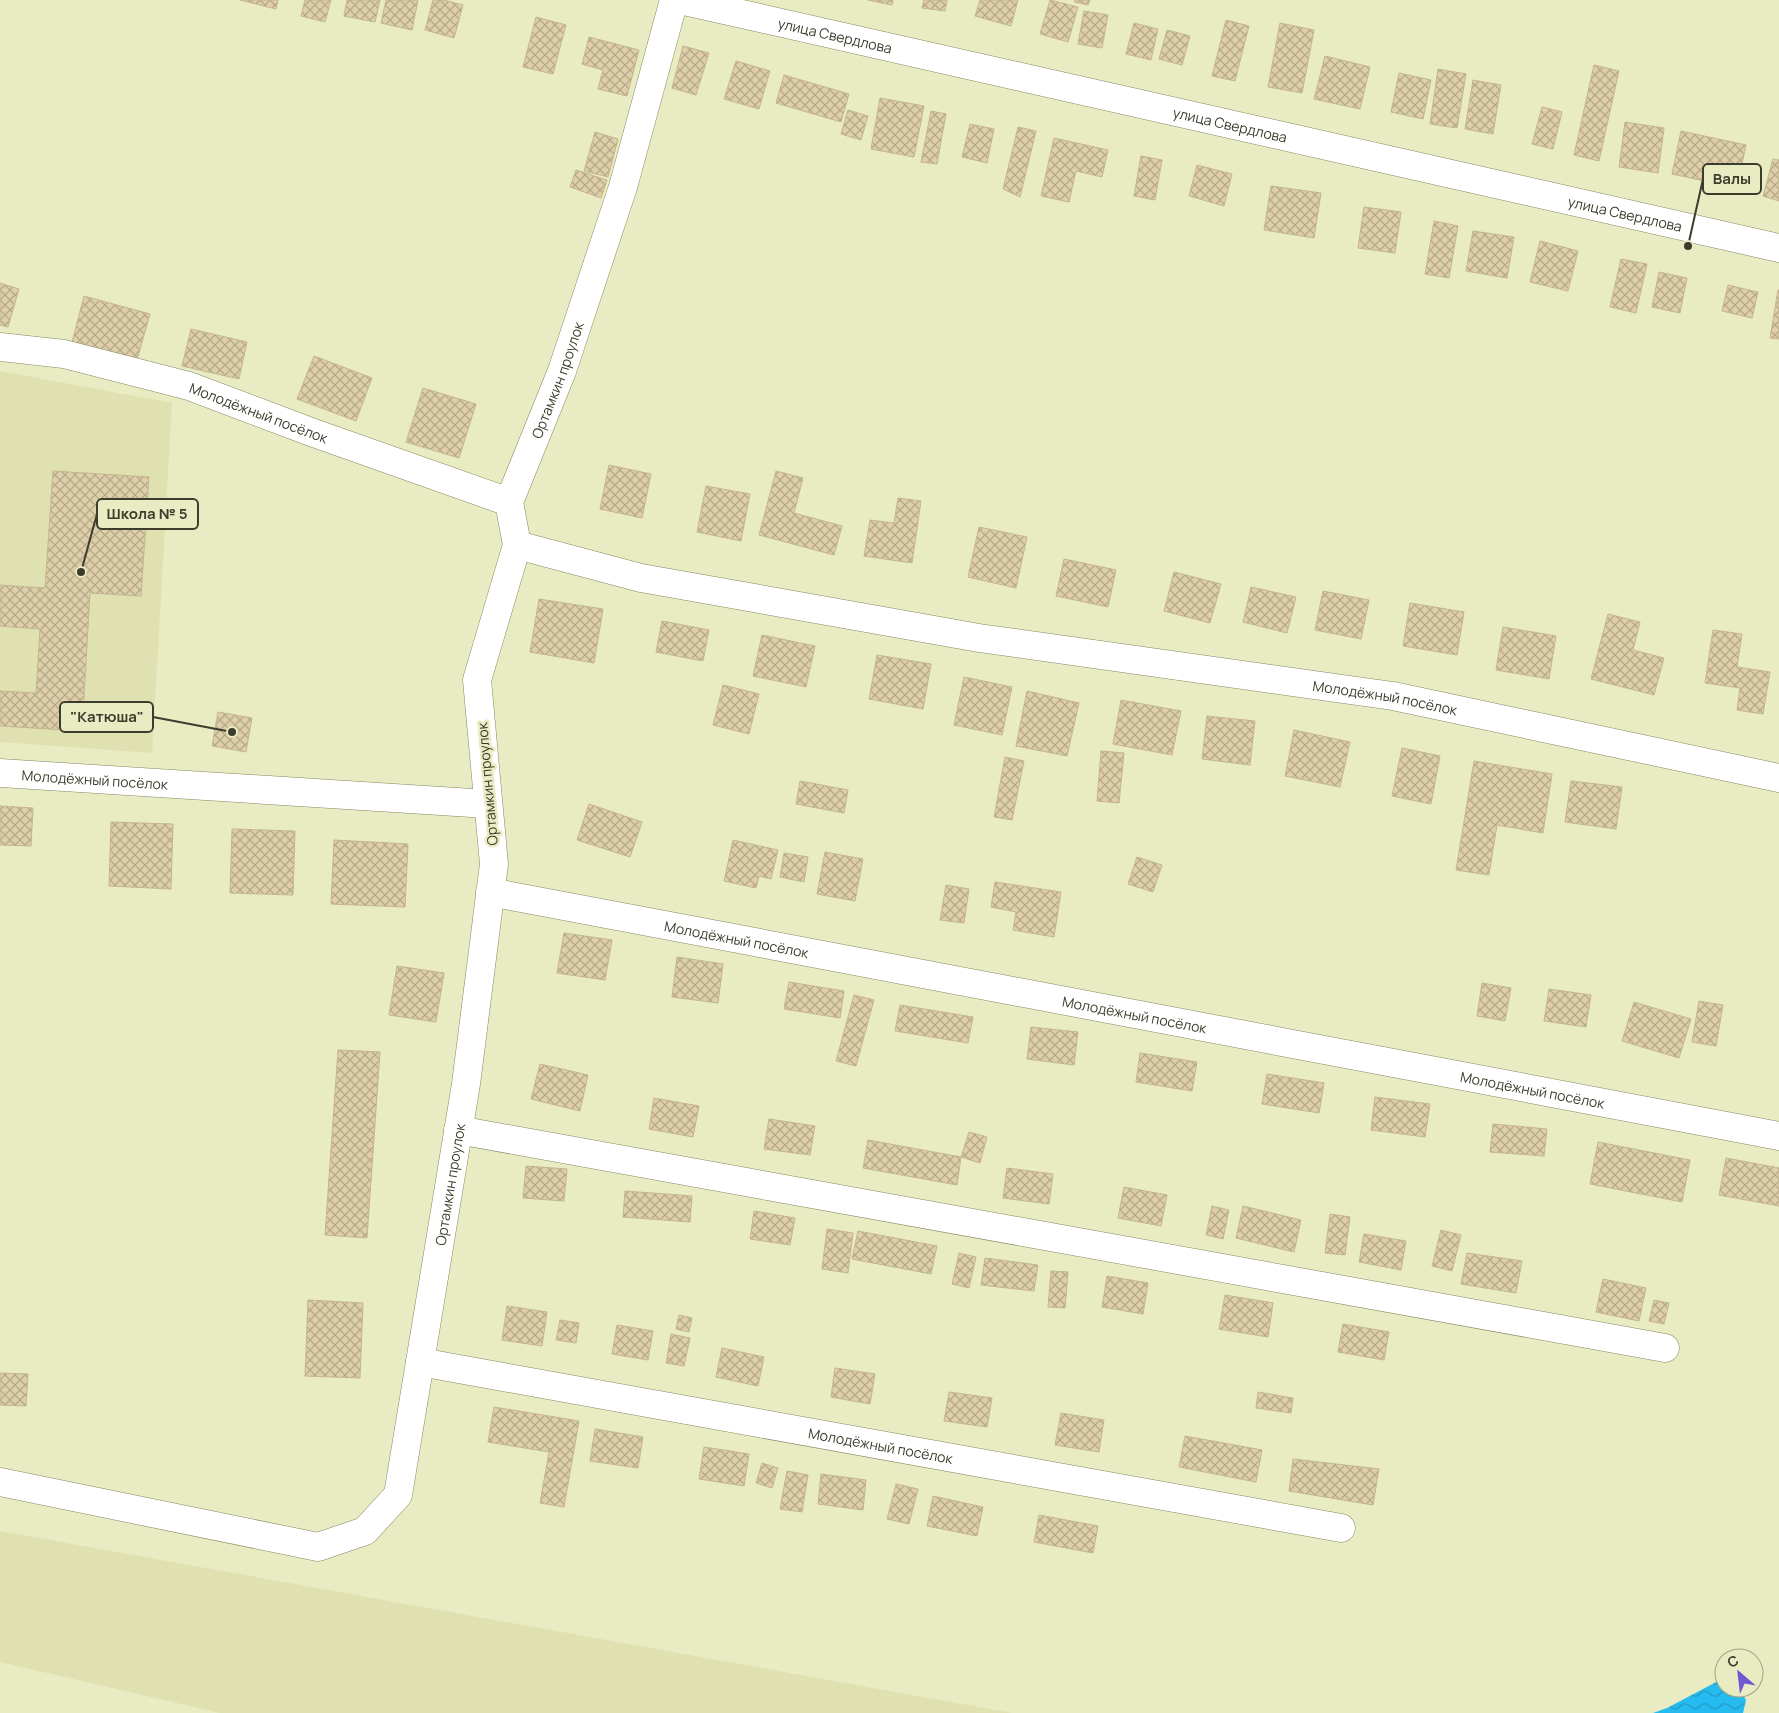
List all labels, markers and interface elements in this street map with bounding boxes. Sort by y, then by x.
street label: улица Свердлова [776,13,894,57]
street label: улица Свердлова [1171,102,1289,146]
callout: Валы [1703,164,1761,194]
text: Валы [1713,168,1751,189]
street label: улица Свердлова [1566,191,1684,235]
street label: Ортамкин проулок [526,318,588,441]
street label: Молодёжный посёлок [187,378,332,447]
callout: Школа № 5 [97,499,198,529]
text: Школа № 5 [107,503,188,524]
street label: Молодёжный посёлок [1312,675,1460,719]
callout: "Катюша" [60,702,153,732]
text: "Катюша" [70,706,144,727]
street label: Ортамкин проулок [472,721,502,846]
street label: Молодёжный посёлок [21,765,170,793]
street label: Молодёжный посёлок [663,916,811,962]
street label: Молодёжный посёлок [1061,991,1209,1037]
street label: Молодёжный посёлок [1459,1066,1607,1112]
street label: Ортамкин проулок [430,1121,469,1247]
street label: Молодёжный посёлок [807,1423,955,1468]
north arrow [1714,1648,1764,1698]
text: С [1724,1650,1742,1672]

